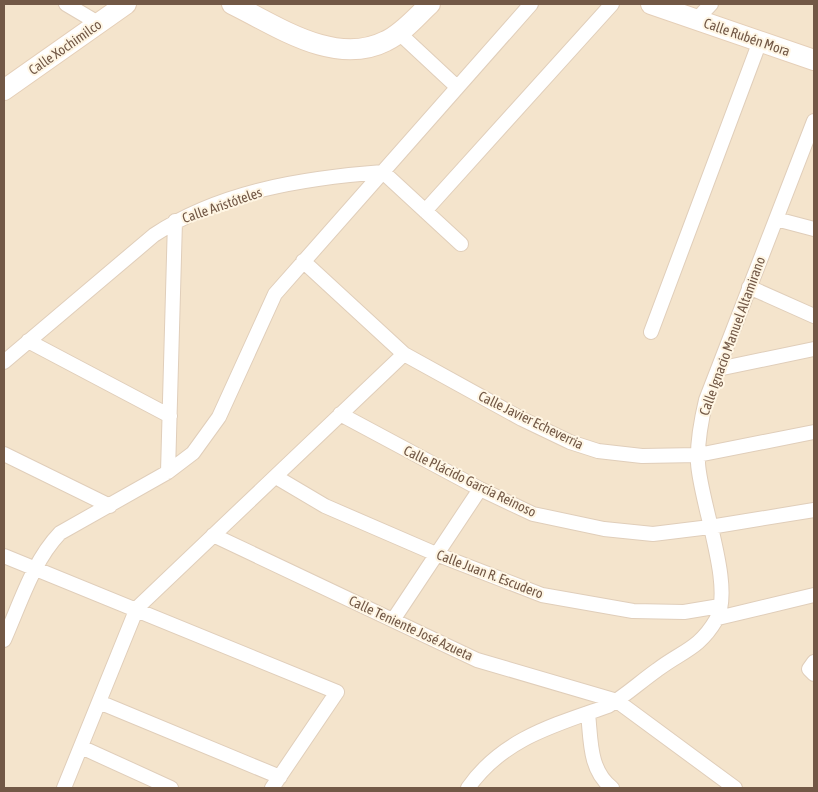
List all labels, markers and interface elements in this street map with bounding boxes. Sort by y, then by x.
street label: Calle Rubén Mora [702,15,792,59]
street label: Calle Xochimilco [26,16,104,78]
street label: Calle Aristóteles [180,184,264,226]
street label: Calle Ignacio Manuel Altamirano [696,254,768,418]
street label: Calle Javier Echeverria [476,388,586,452]
street label: Calle Plácido García Reinoso [401,442,539,520]
street label: Calle Juan R. Escudero [434,546,546,602]
street label: Calle Teniente José Azueta [346,592,476,664]

